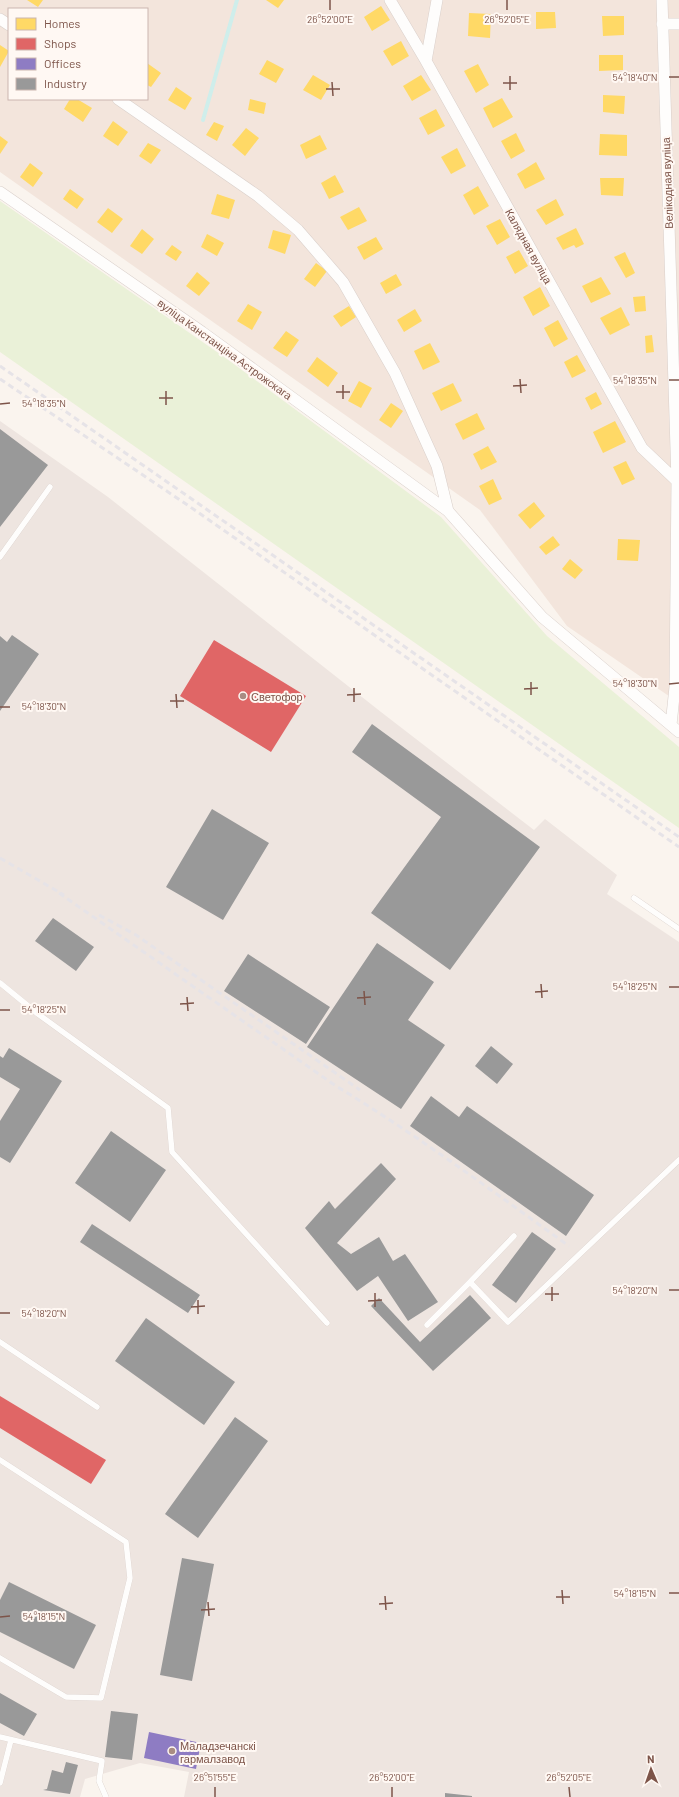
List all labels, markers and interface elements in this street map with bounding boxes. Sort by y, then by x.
legend [8,8,148,100]
text: 26°52'00"E [307,13,353,25]
text: 26°52'05"E [484,13,530,25]
text: Homes [44,16,81,30]
text: Shops [44,36,77,50]
text: Offices [44,56,81,70]
text: 54°18'40"N [613,71,657,83]
text: Industry [44,76,87,90]
street label: Велікодная вуліца [659,136,675,229]
street label: Калядная вуліца [503,206,555,287]
street label: вуліца Канстанціна Астрожскага [155,296,295,403]
text: 54°18'35"N [613,374,657,386]
text: 54°18'35"N [22,397,66,409]
text: 54°18'30"N [613,677,657,689]
place label: Светофор [251,690,303,703]
marker: Светофор [238,691,248,701]
text: 54°18'30"N [22,700,66,712]
text: 54°18'25"N [613,980,657,992]
text: 54°18'25"N [22,1003,66,1015]
text: 54°18'20"N [613,1284,657,1296]
text: 54°18'20"N [22,1307,66,1319]
text: 54°18'15"N [614,1587,656,1599]
text: 54°18'15"N [23,1610,65,1622]
place label: Маладзечанскі гармалзавод [180,1739,256,1765]
marker: Маладзечанскі гармалзавод [167,1746,177,1756]
north arrow [631,1749,671,1789]
text: N [647,1752,655,1765]
text: 26°51'55"E [194,1771,236,1783]
text: 26°52'00"E [369,1771,415,1783]
text: 26°52'05"E [546,1771,592,1783]

